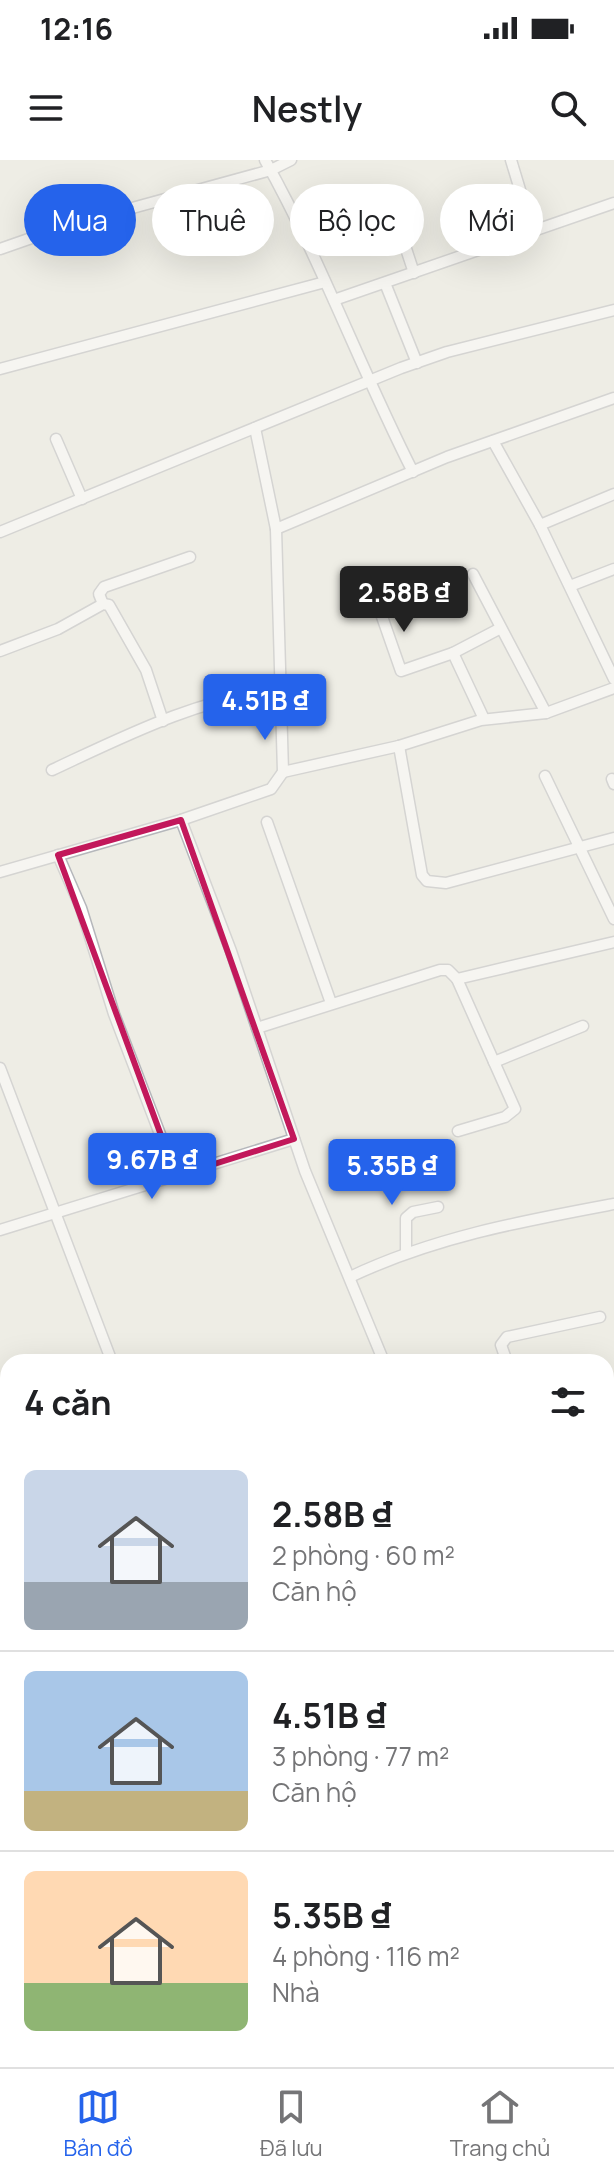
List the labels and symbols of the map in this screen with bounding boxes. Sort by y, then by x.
pin: 2.58B ₫ [330,566,478,634]
pin: 4.51B ₫ [191,674,339,742]
pin: 9.67B ₫ [78,1133,226,1201]
pin: 5.35B ₫ [318,1139,466,1207]

